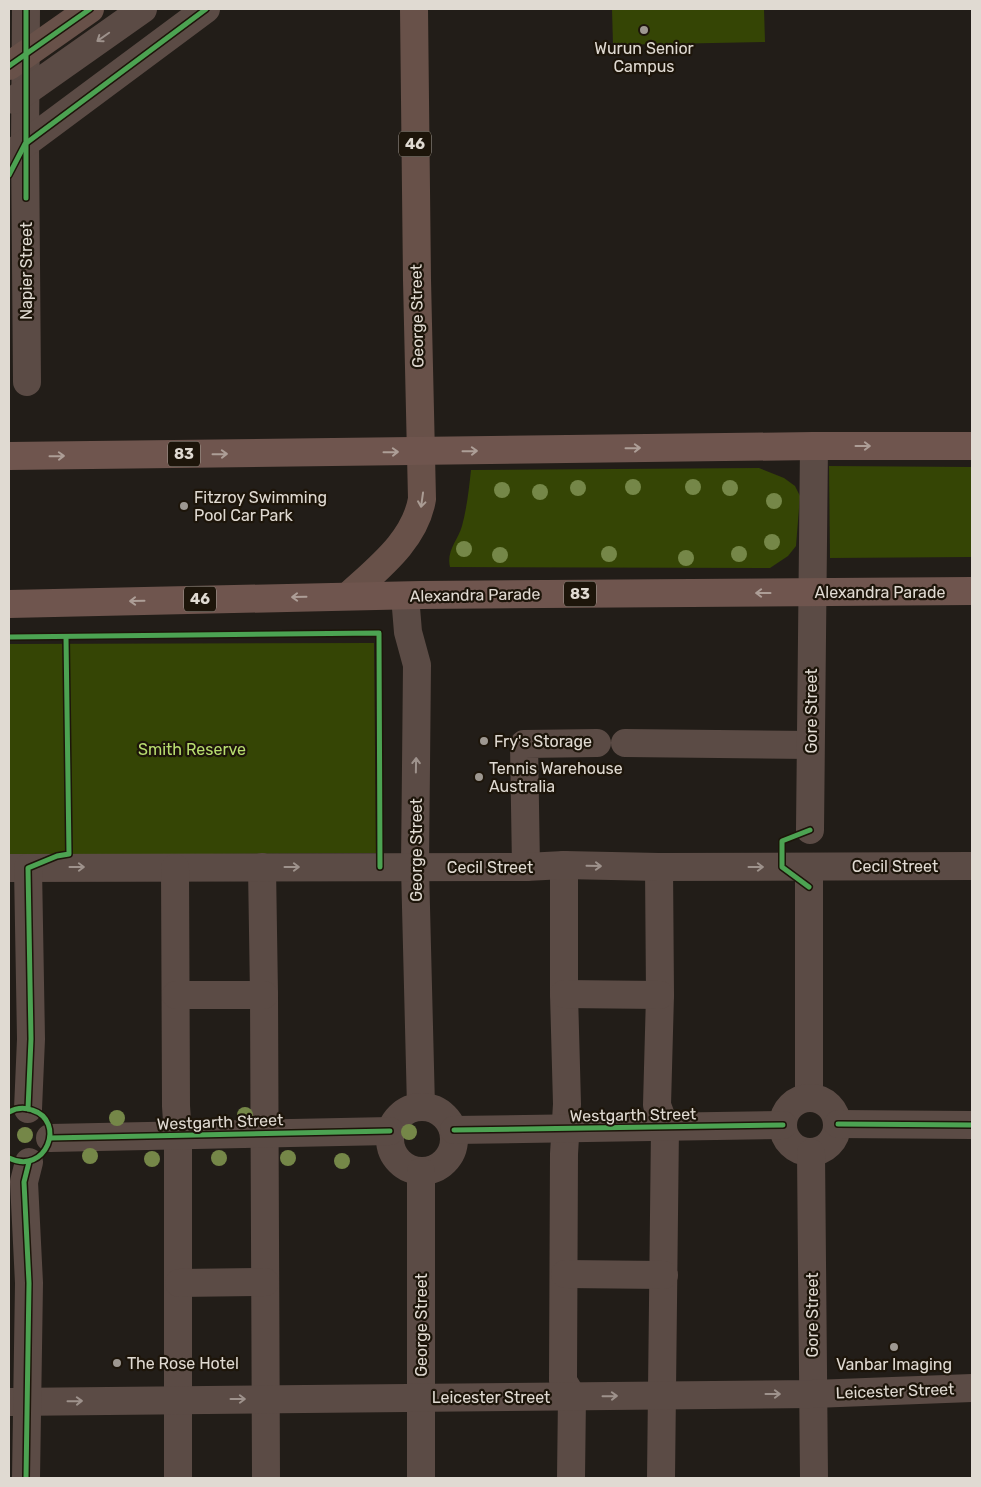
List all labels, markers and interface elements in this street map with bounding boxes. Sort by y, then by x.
marker: Wurun Senior Campus [638,24,650,36]
one-way arrow [96,32,110,42]
place label: Wurun Senior Campus [594,39,694,76]
road number: 46 [399,132,431,156]
street label: Napier Street [17,222,36,320]
street label: George Street [407,264,427,368]
one-way arrow [854,441,871,451]
road number: 83 [168,442,200,466]
one-way arrow [624,443,640,453]
one-way arrow [462,446,478,455]
one-way arrow [382,447,399,457]
one-way arrow [212,449,228,459]
one-way arrow [49,451,65,461]
place label: Fitzroy Swimming Pool Car Park [194,488,327,525]
one-way arrow [416,491,426,507]
marker: Fitzroy Swimming Pool Car Park [178,500,190,512]
road number: 83 [564,582,596,606]
street label: Alexandra Parade [815,583,945,602]
street label: Alexandra Parade [409,584,541,606]
road number: 46 [184,586,216,612]
one-way arrow [755,588,772,598]
one-way arrow [291,592,308,602]
one-way arrow [129,596,145,606]
street label: Gore Street [802,668,821,754]
place label: Fry's Storage [494,732,592,751]
marker: Fry's Storage [478,735,490,747]
park label: Smith Reserve [138,740,246,759]
one-way arrow [411,758,421,774]
place label: Tennis Warehouse Australia [489,759,623,796]
marker: Tennis Warehouse Australia [473,771,485,783]
street label: George Street [407,798,426,902]
street label: Cecil Street [852,857,938,876]
street label: Cecil Street [447,858,533,877]
one-way arrow [586,861,602,871]
one-way arrow [68,862,84,872]
one-way arrow [283,862,299,872]
one-way arrow [748,862,764,872]
street label: Westgarth Street [570,1104,696,1126]
street label: Westgarth Street [156,1110,284,1134]
street label: Gore Street [803,1272,822,1358]
street label: George Street [412,1273,431,1377]
marker: Vanbar Imaging [888,1341,900,1353]
place label: The Rose Hotel [127,1354,239,1373]
place label: Vanbar Imaging [836,1355,952,1374]
marker: The Rose Hotel [111,1357,123,1369]
street label: Leicester Street [835,1379,955,1403]
street label: Leicester Street [432,1388,550,1407]
one-way arrow [764,1389,780,1399]
one-way arrow [602,1391,618,1400]
one-way arrow [230,1394,246,1404]
one-way arrow [67,1396,83,1406]

